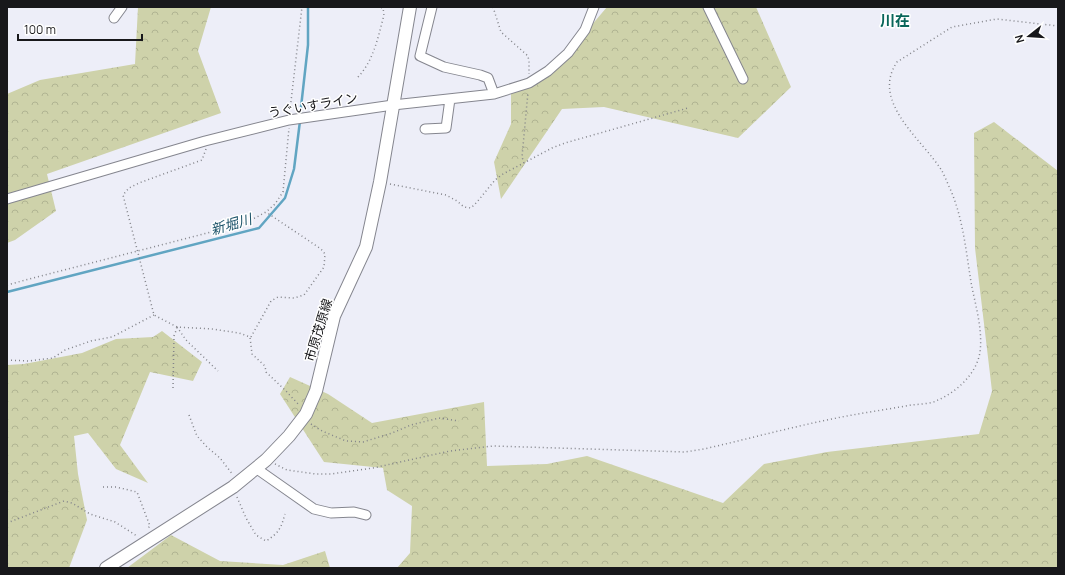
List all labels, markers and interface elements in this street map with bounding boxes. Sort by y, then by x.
district label: 川在 [880,10,910,31]
scale bar [18,16,142,42]
north arrow [1009,16,1049,56]
text: 100 m [24,21,56,38]
text: N [1011,33,1027,45]
street label: うぐいすライン [267,88,359,122]
water label: 新堀川 [208,209,256,239]
street label: 市原茂原線 [300,296,336,364]

